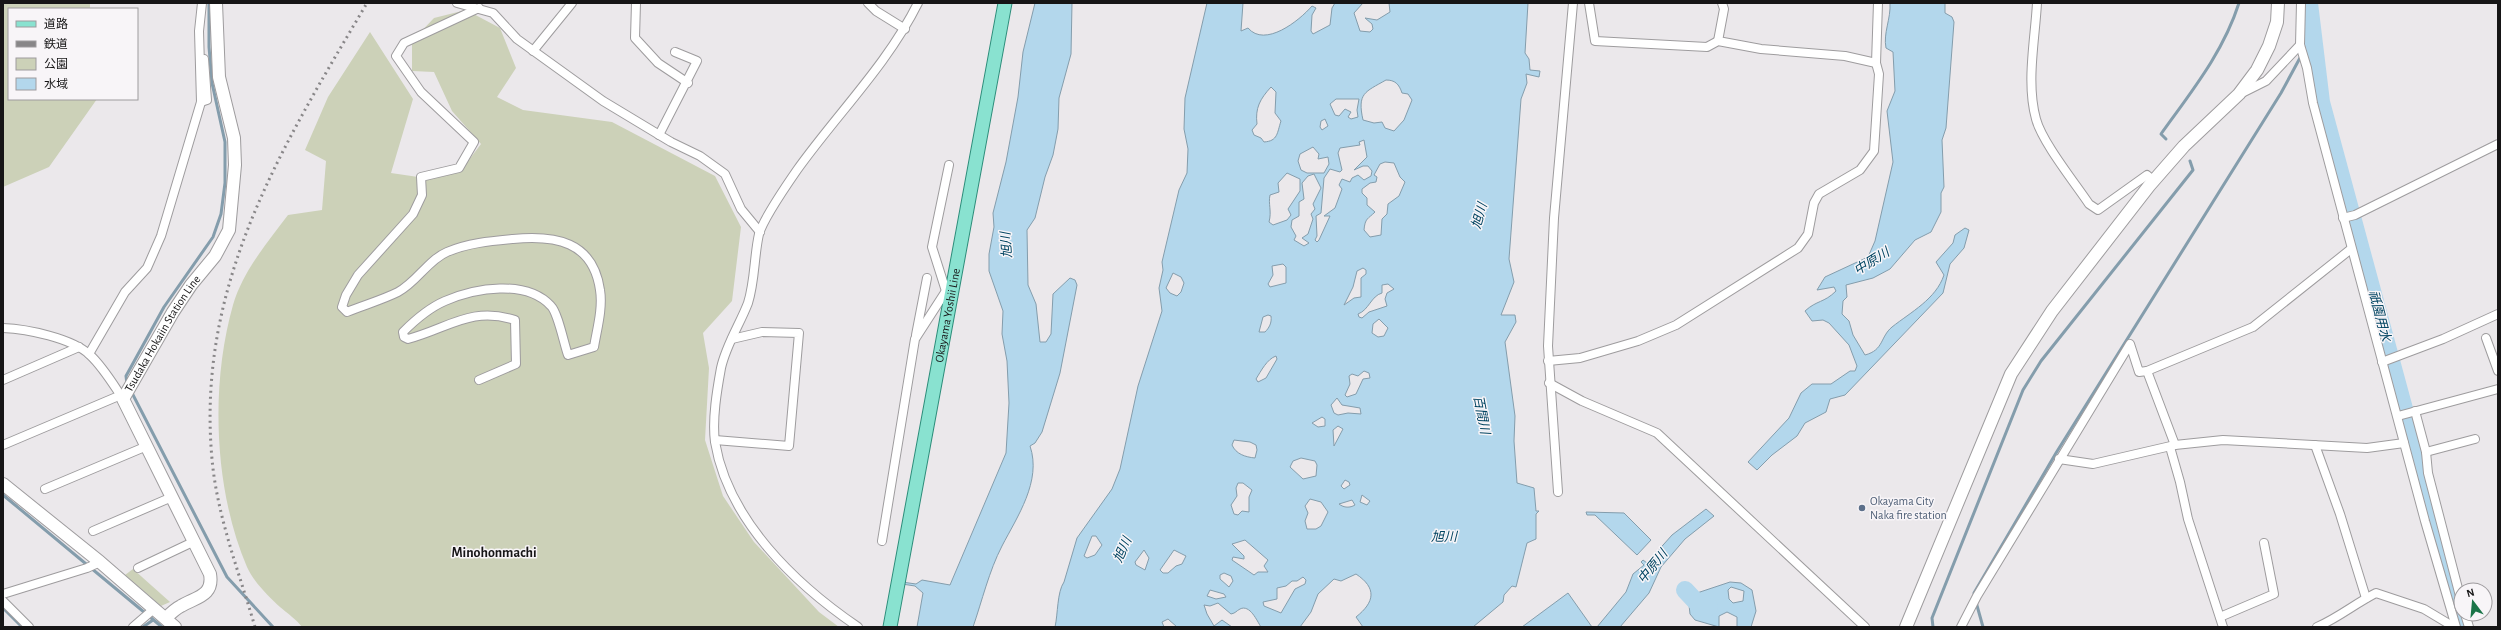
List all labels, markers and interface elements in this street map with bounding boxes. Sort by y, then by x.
legend [8,8,138,100]
text: 道路 [44,17,68,30]
text: 鉄道 [44,37,68,50]
text: 公園 [44,58,68,70]
text: 水域 [44,78,68,90]
water label: 旭川 [1469,200,1490,230]
water label: 旭川 [998,230,1014,258]
water label: 中原川 [1851,244,1894,278]
street label: Okayama Yoshii Line [933,267,962,363]
street label: Tsudaka Hokaiin Station Line [122,273,202,394]
water label: 祇園用水 [2366,289,2393,345]
water label: 百間川 [1471,394,1492,437]
place label: Okayama City Naka fire station [1870,495,1947,521]
marker: Okayama City Naka fire station [1857,503,1867,513]
water label: 旭川 [1431,530,1459,544]
water label: 旭川 [1111,533,1135,565]
district label: Minohonmachi [451,546,537,560]
water label: 中原川 [1635,546,1672,586]
north arrow [2453,582,2493,622]
text: N [2465,587,2476,599]

